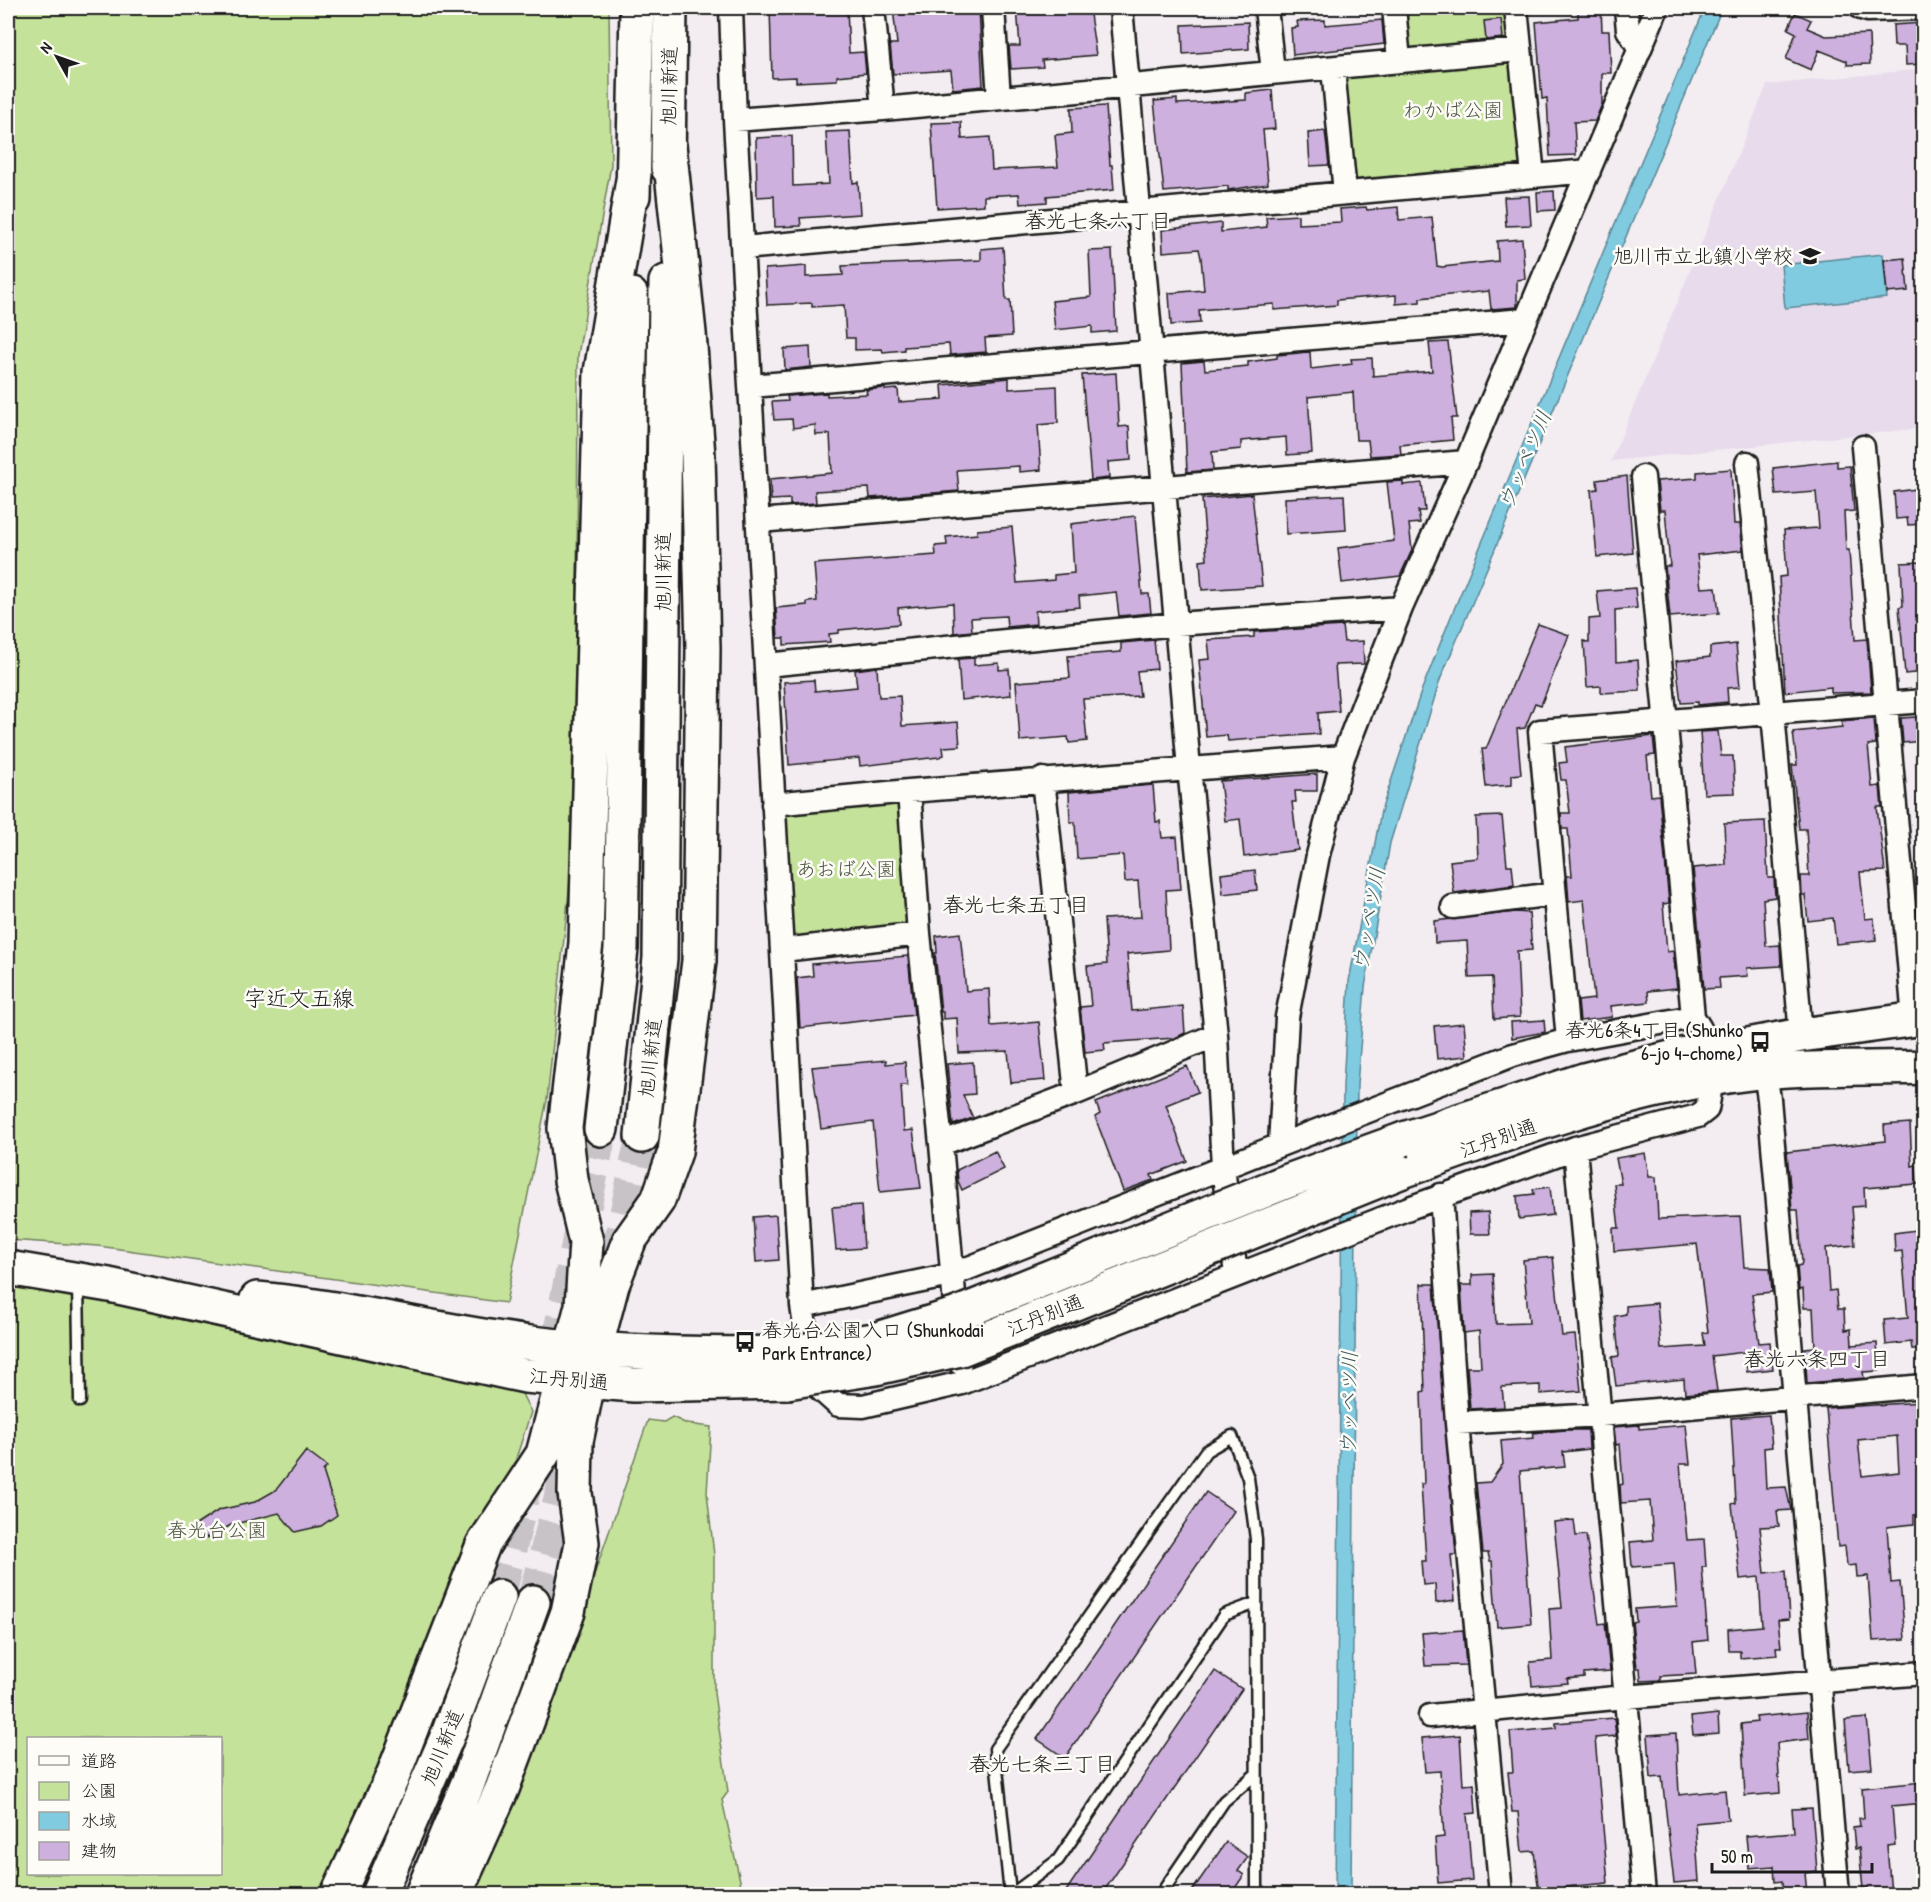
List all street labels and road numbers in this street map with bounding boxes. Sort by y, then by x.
street label: 旭川新道 [654,46,683,126]
street label: 旭川新道 [649,532,676,612]
street label: 旭川新道 [632,1017,667,1099]
street label: 江丹別通 [1456,1112,1540,1163]
street label: 江丹別通 [1003,1287,1087,1342]
street label: 江丹別通 [528,1362,610,1395]
street label: 旭川新道 [414,1705,469,1789]

